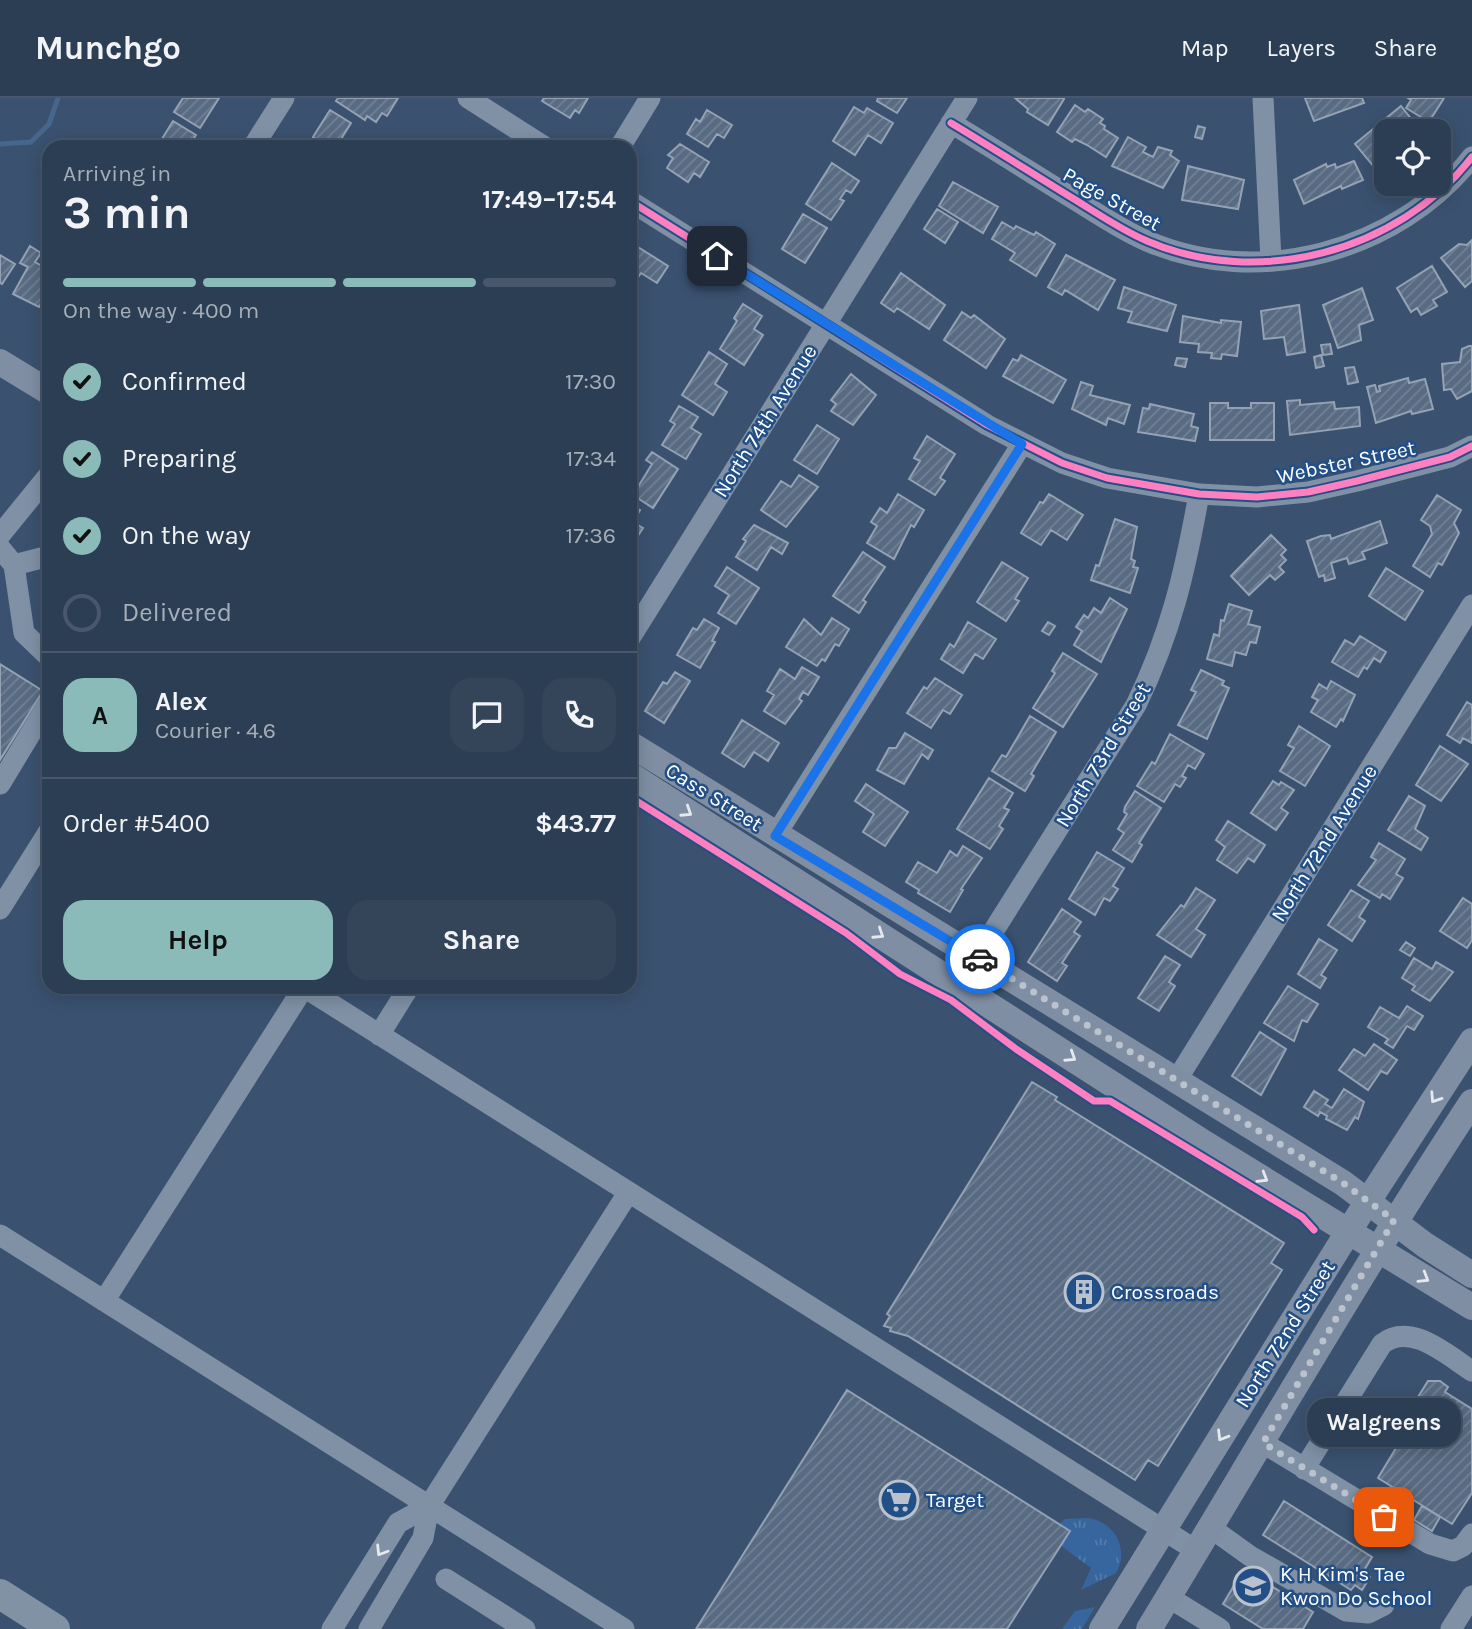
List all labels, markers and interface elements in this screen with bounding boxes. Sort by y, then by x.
text: Munchgo [35,29,181,67]
text: Map [1181,34,1229,62]
text: Layers [1267,34,1336,62]
text: Share [1374,34,1437,62]
map controls [1374,119,1451,196]
button: locate [1374,119,1451,196]
text: Arriving in [63,160,171,187]
street label: Page Street [1059,162,1165,236]
text: 17:49–17:54 [482,184,616,215]
text: 3 min [63,186,191,240]
pin [687,226,747,286]
icon: home [698,237,736,275]
text: On the way · 400 m [63,297,259,324]
street label: North 74th Avenue [708,340,822,502]
icon: check [63,363,101,401]
text: Confirmed [122,366,247,397]
text: 17:30 [565,368,616,395]
street label: Webster Street [1274,436,1418,488]
icon: check [63,440,101,478]
text: Preparing [122,443,236,474]
text: 17:34 [566,445,616,472]
icon: check [63,517,101,555]
text: On the way [122,520,251,551]
text: 17:36 [566,522,616,549]
text: Delivered [122,597,232,628]
button: chat [450,678,524,752]
button: phone [542,678,616,752]
street label: North 73rd Street [1051,678,1156,831]
text: Alex [155,686,207,717]
text: A [92,700,108,731]
text: Courier · 4.6 [155,717,276,744]
street label: Cass Street [661,758,767,836]
street label: North 72nd Avenue [1266,760,1382,926]
one-way arrow [680,803,693,816]
text: Order #5400 [63,808,210,839]
text: $43.77 [535,808,616,839]
button: Help [63,900,333,980]
button: Share [347,900,616,980]
courier [945,924,1015,994]
one-way arrow [871,926,884,939]
icon: car [961,940,999,978]
one-way arrow [1063,1049,1076,1062]
one-way arrow [1430,1091,1443,1104]
one-way arrow [1256,1170,1269,1183]
street label: North 72nd Street [1230,1256,1340,1412]
one-way arrow [1416,1270,1429,1283]
building icon: Crossroads [1063,1271,1105,1313]
place label: Crossroads [1111,1280,1219,1304]
callout: Walgreens [1307,1398,1461,1447]
text: Walgreens [1327,1409,1441,1436]
one-way arrow [1217,1429,1230,1442]
supermarket icon: Target [878,1479,920,1521]
pin [1354,1487,1414,1547]
place label: Target [926,1488,984,1512]
icon: bag [1365,1498,1403,1536]
one-way arrow [376,1543,389,1556]
place label: K H Kim's Tae Kwon Do School [1280,1562,1432,1610]
school or university icon: K H Kim's Tae Kwon Do School [1232,1565,1274,1607]

